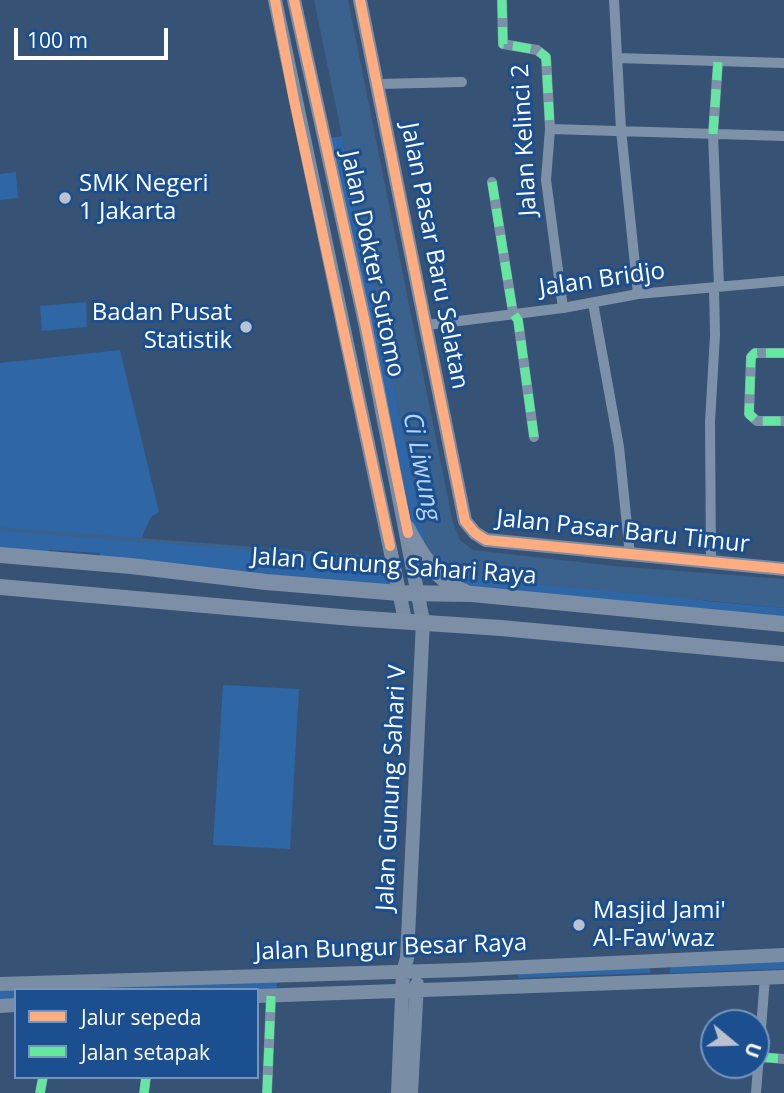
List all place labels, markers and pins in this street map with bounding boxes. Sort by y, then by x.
place label: SMK Negeri 1 Jakarta [79,170,209,226]
marker: SMK Negeri 1 Jakarta [57,190,73,206]
place label: Badan Pusat Statistik [92,299,232,355]
marker: Badan Pusat Statistik [238,319,254,335]
place label: Masjid Jami' Al-Faw'waz [593,897,726,953]
marker: Masjid Jami' Al-Faw'waz [571,917,587,933]

